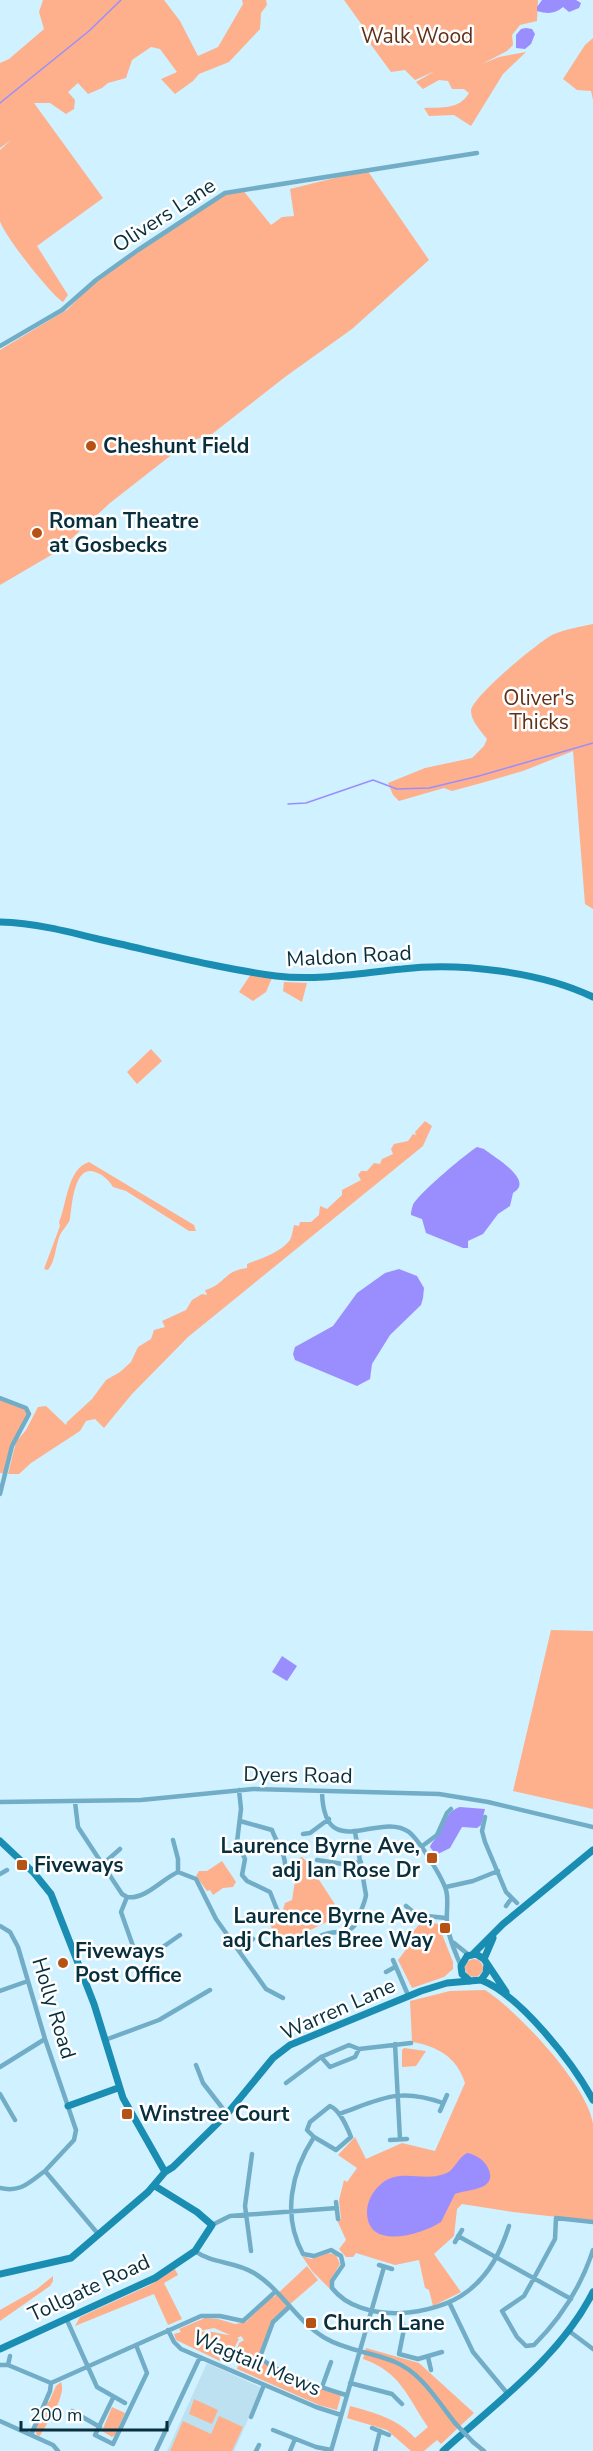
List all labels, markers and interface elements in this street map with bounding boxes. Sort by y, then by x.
park label: Walk Wood [361,22,473,50]
street label: Olivers Lane [107,171,221,259]
place label: Cheshunt Field [103,432,249,460]
marker: Cheshunt Field [84,439,98,453]
place label: Roman Theatre at Gosbecks [49,507,199,559]
marker: Roman Theatre at Gosbecks [30,526,44,540]
park label: Oliver's Thicks [503,684,575,736]
street label: Maldon Road [286,939,412,973]
street label: Dyers Road [243,1760,353,1790]
place label: Laurence Byrne Ave, adj Ian Rose Dr [221,1832,421,1884]
place label: Fiveways [34,1851,123,1879]
marker: Laurence Byrne Ave, adj Ian Rose Dr [425,1851,439,1865]
marker: Fiveways [15,1858,29,1872]
place label: Laurence Byrne Ave, adj Charles Bree Way [222,1902,434,1954]
marker: Laurence Byrne Ave, adj Charles Bree Way [438,1921,452,1935]
place label: Fiveways Post Office [75,1937,182,1989]
street label: Holly Road [25,1954,83,2062]
marker: Fiveways Post Office [56,1956,70,1970]
street label: Warren Lane [277,1971,399,2047]
place label: Winstree Court [139,2100,290,2128]
marker: Winstree Court [120,2107,134,2121]
street label: Tollgate Road [24,2248,154,2328]
place label: Church Lane [323,2309,445,2337]
marker: Church Lane [304,2316,318,2330]
street label: Wagtail Mews [189,2323,325,2403]
scale bar [21,2394,166,2432]
text: 200 m [30,2403,82,2427]

